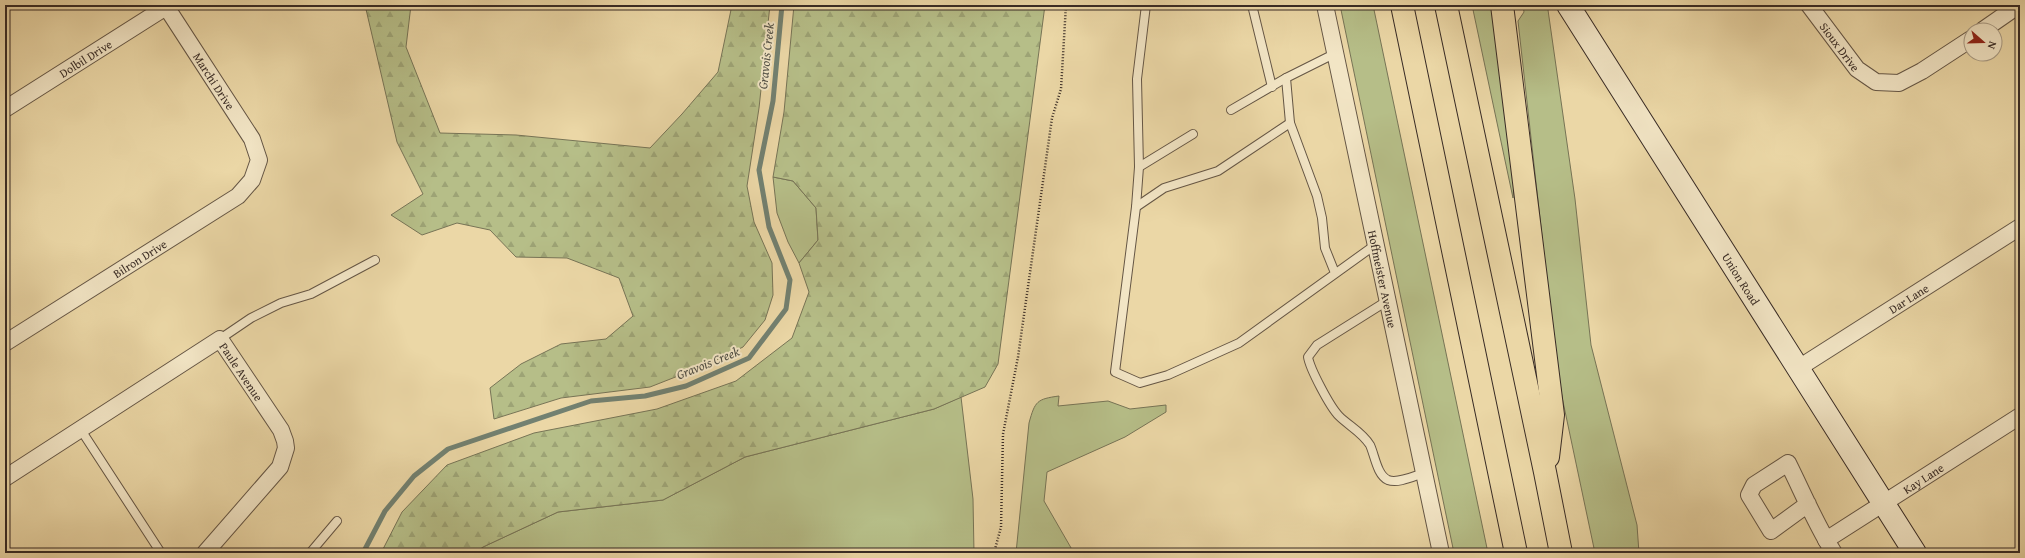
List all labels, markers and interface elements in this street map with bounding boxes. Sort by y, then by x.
street label: Sioux Drive [1816,18,1864,75]
water label: Gravois Creek [753,22,779,90]
north arrow [1963,22,2003,62]
street label: Dolbil Drive [56,35,115,81]
text: N [1983,39,2001,52]
street label: Marchi Drive [189,49,239,113]
street label: Hoffmeister Avenue [1364,228,1402,330]
street label: Bilron Drive [109,235,170,282]
street label: Union Road [1718,249,1765,309]
street label: Dar Lane [1885,279,1932,317]
street label: Paule Avenue [216,339,268,404]
water label: Gravois Creek [674,342,742,384]
street label: Kay Lane [1899,458,1947,497]

